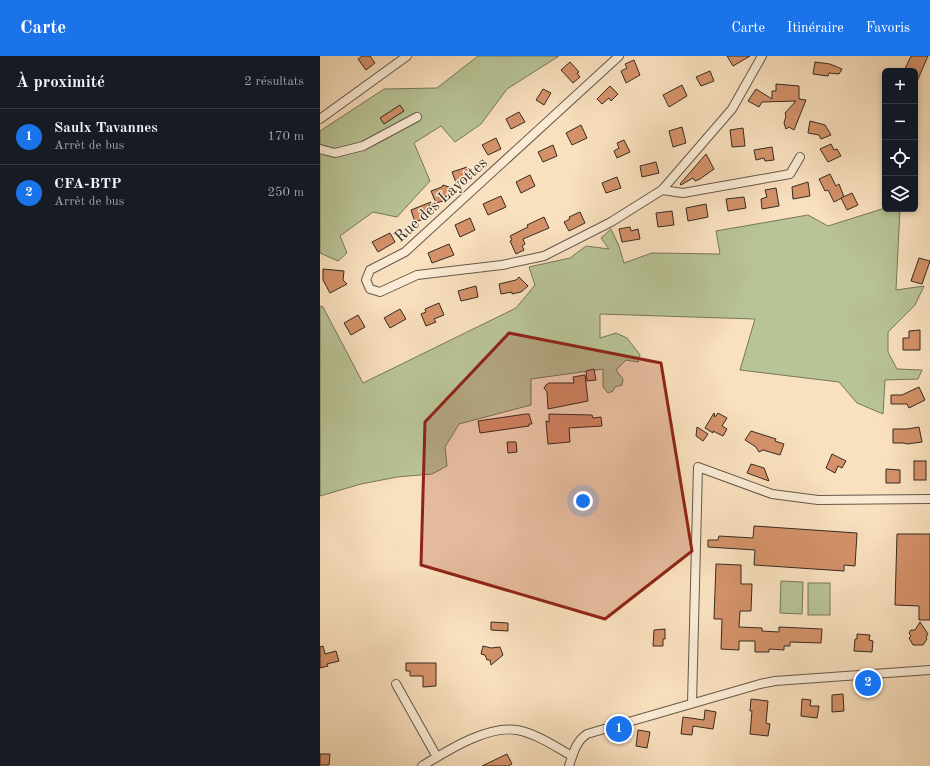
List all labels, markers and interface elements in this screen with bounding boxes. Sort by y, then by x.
text: Carte [20,19,66,38]
text: Carte [731,21,765,35]
text: Itinéraire [787,21,844,35]
text: Favoris [866,21,910,35]
map controls [882,68,918,212]
button: + [882,68,918,104]
text: À proximité [16,74,105,91]
text: 2 résultats [244,75,304,88]
button: − [882,104,918,140]
text: Saulx Tavannes [54,121,158,136]
text: 1 [25,130,33,143]
text: 170 m [267,130,304,143]
text: Arrêt de bus [54,139,124,152]
button: locate [882,140,918,176]
street label: Rue des Layottes [392,155,491,246]
button: layers [882,176,918,212]
text: CFA-BTP [54,177,121,192]
text: 2 [25,186,33,199]
text: 250 m [267,186,304,199]
text: Arrêt de bus [54,195,124,208]
your location [573,491,593,511]
pin: 2 [855,668,881,698]
pin: 1 [606,714,632,744]

